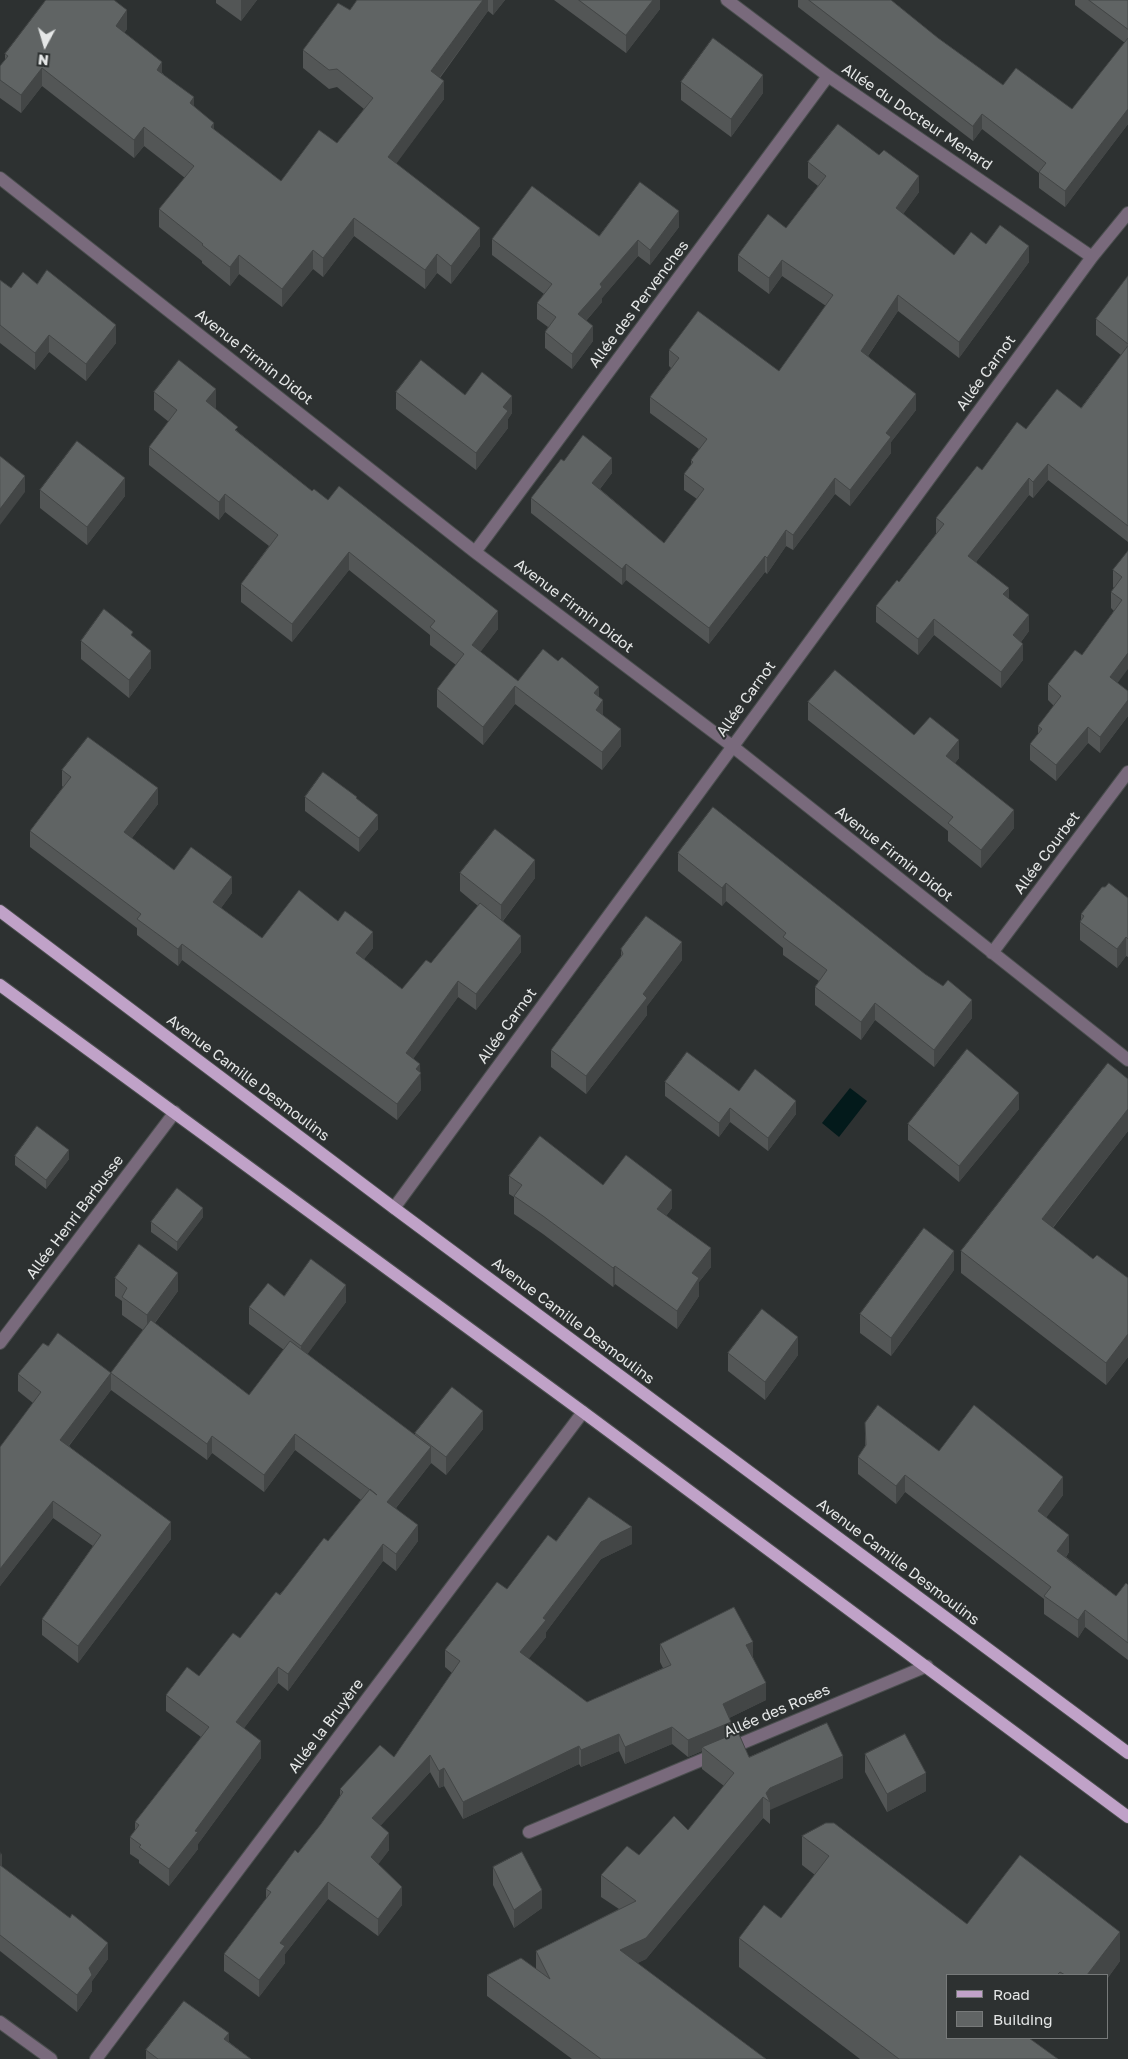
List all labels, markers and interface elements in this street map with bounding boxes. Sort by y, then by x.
north arrow [20,20,70,70]
text: N [37,51,50,69]
street label: Allée du Docteur Menard [838,60,996,174]
street label: Allée des Pervenches [585,237,693,371]
street label: Avenue Firmin Didot [192,305,316,409]
street label: Allée Carnot [953,332,1019,414]
street label: Avenue Firmin Didot [511,555,637,657]
street label: Allée Carnot [713,658,779,740]
street label: Avenue Firmin Didot [832,802,956,906]
street label: Allée Courbet [1010,808,1084,898]
street label: Allée Carnot [474,985,540,1067]
street label: Avenue Camille Desmoulins [163,1011,333,1145]
street label: Allée Henri Barbusse [23,1151,127,1283]
street label: Avenue Camille Desmoulins [488,1254,658,1388]
street label: Avenue Camille Desmoulins [813,1495,983,1629]
street label: Allée la Bruyère [285,1675,367,1777]
street label: Allée des Roses [721,1681,833,1741]
legend [946,1974,1108,2039]
text: Road [993,1985,1030,2003]
text: Building [993,2010,1053,2028]

